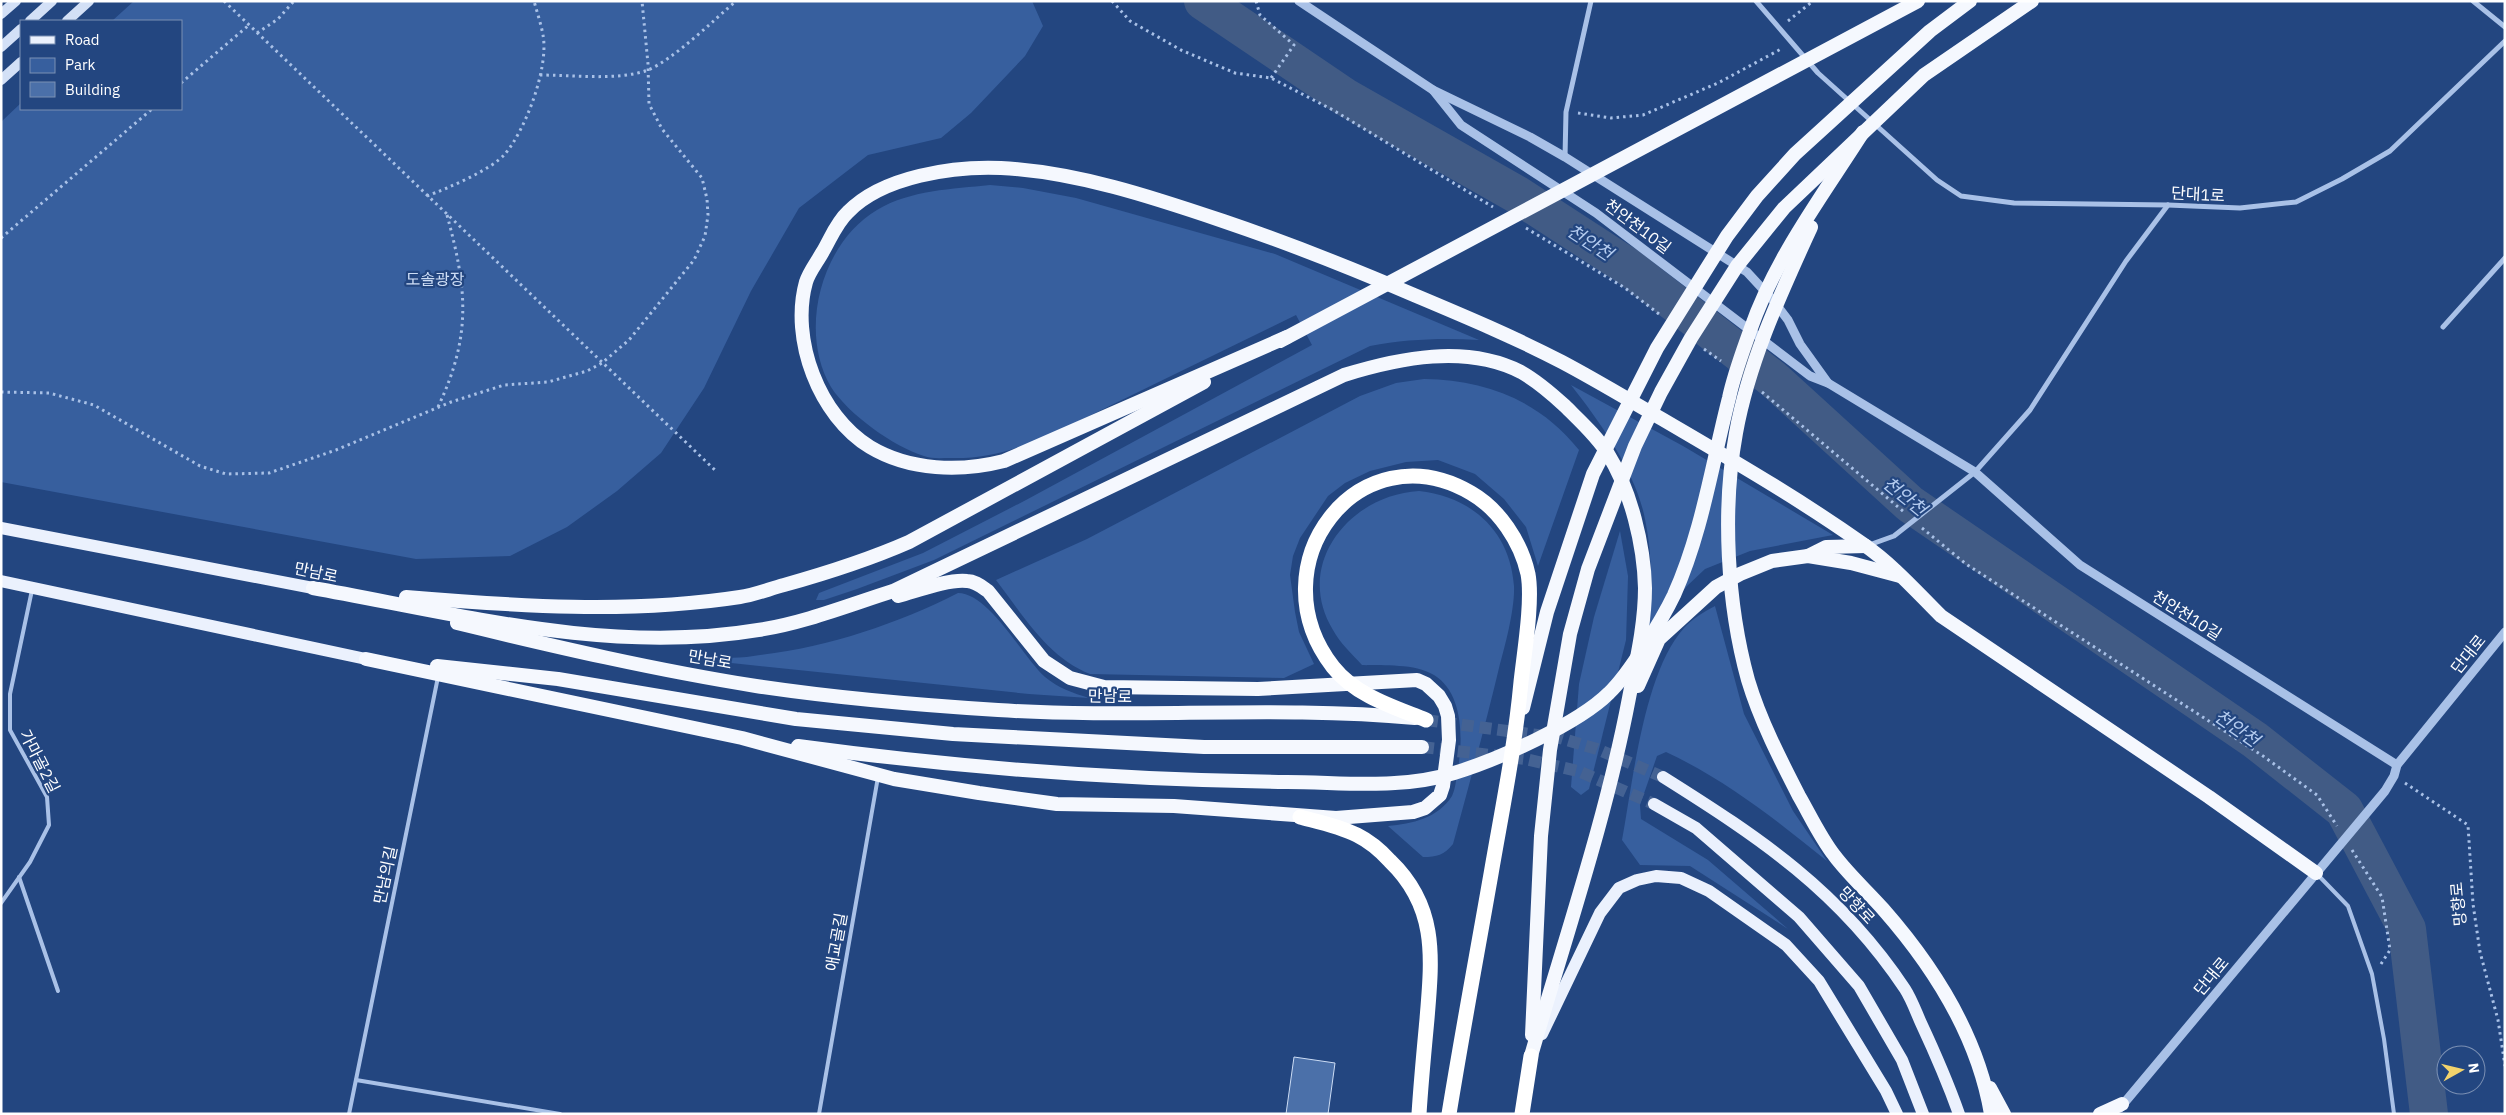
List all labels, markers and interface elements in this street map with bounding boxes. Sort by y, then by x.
legend [20,20,182,110]
text: Road [65,30,100,49]
text: Park [65,55,95,74]
text: Building [65,80,120,99]
street label: 단대1로 [2171,183,2226,205]
street label: 천안천10길 [1601,195,1675,257]
water label: 천안천 [1563,219,1619,267]
park label: 도솔광장 [406,269,465,289]
water label: 천안천 [1878,471,1933,522]
street label: 만남로 [292,558,340,586]
street label: 천안천10길 [2149,586,2225,644]
street label: 단대로 [2446,630,2490,677]
street label: 만남로 [687,645,734,673]
street label: 만남로 [1088,686,1133,706]
water label: 천안천 [2210,704,2266,753]
street label: 가마골2길 [16,726,64,796]
street label: 만남의길 [369,844,401,906]
street label: 망향로 [2446,881,2470,927]
street label: 망향로 [1835,882,1880,928]
street label: 애교골길 [821,911,851,973]
street label: 단대로 [2189,952,2233,999]
north arrow [2436,1045,2486,1095]
text: N [2464,1062,2483,1074]

